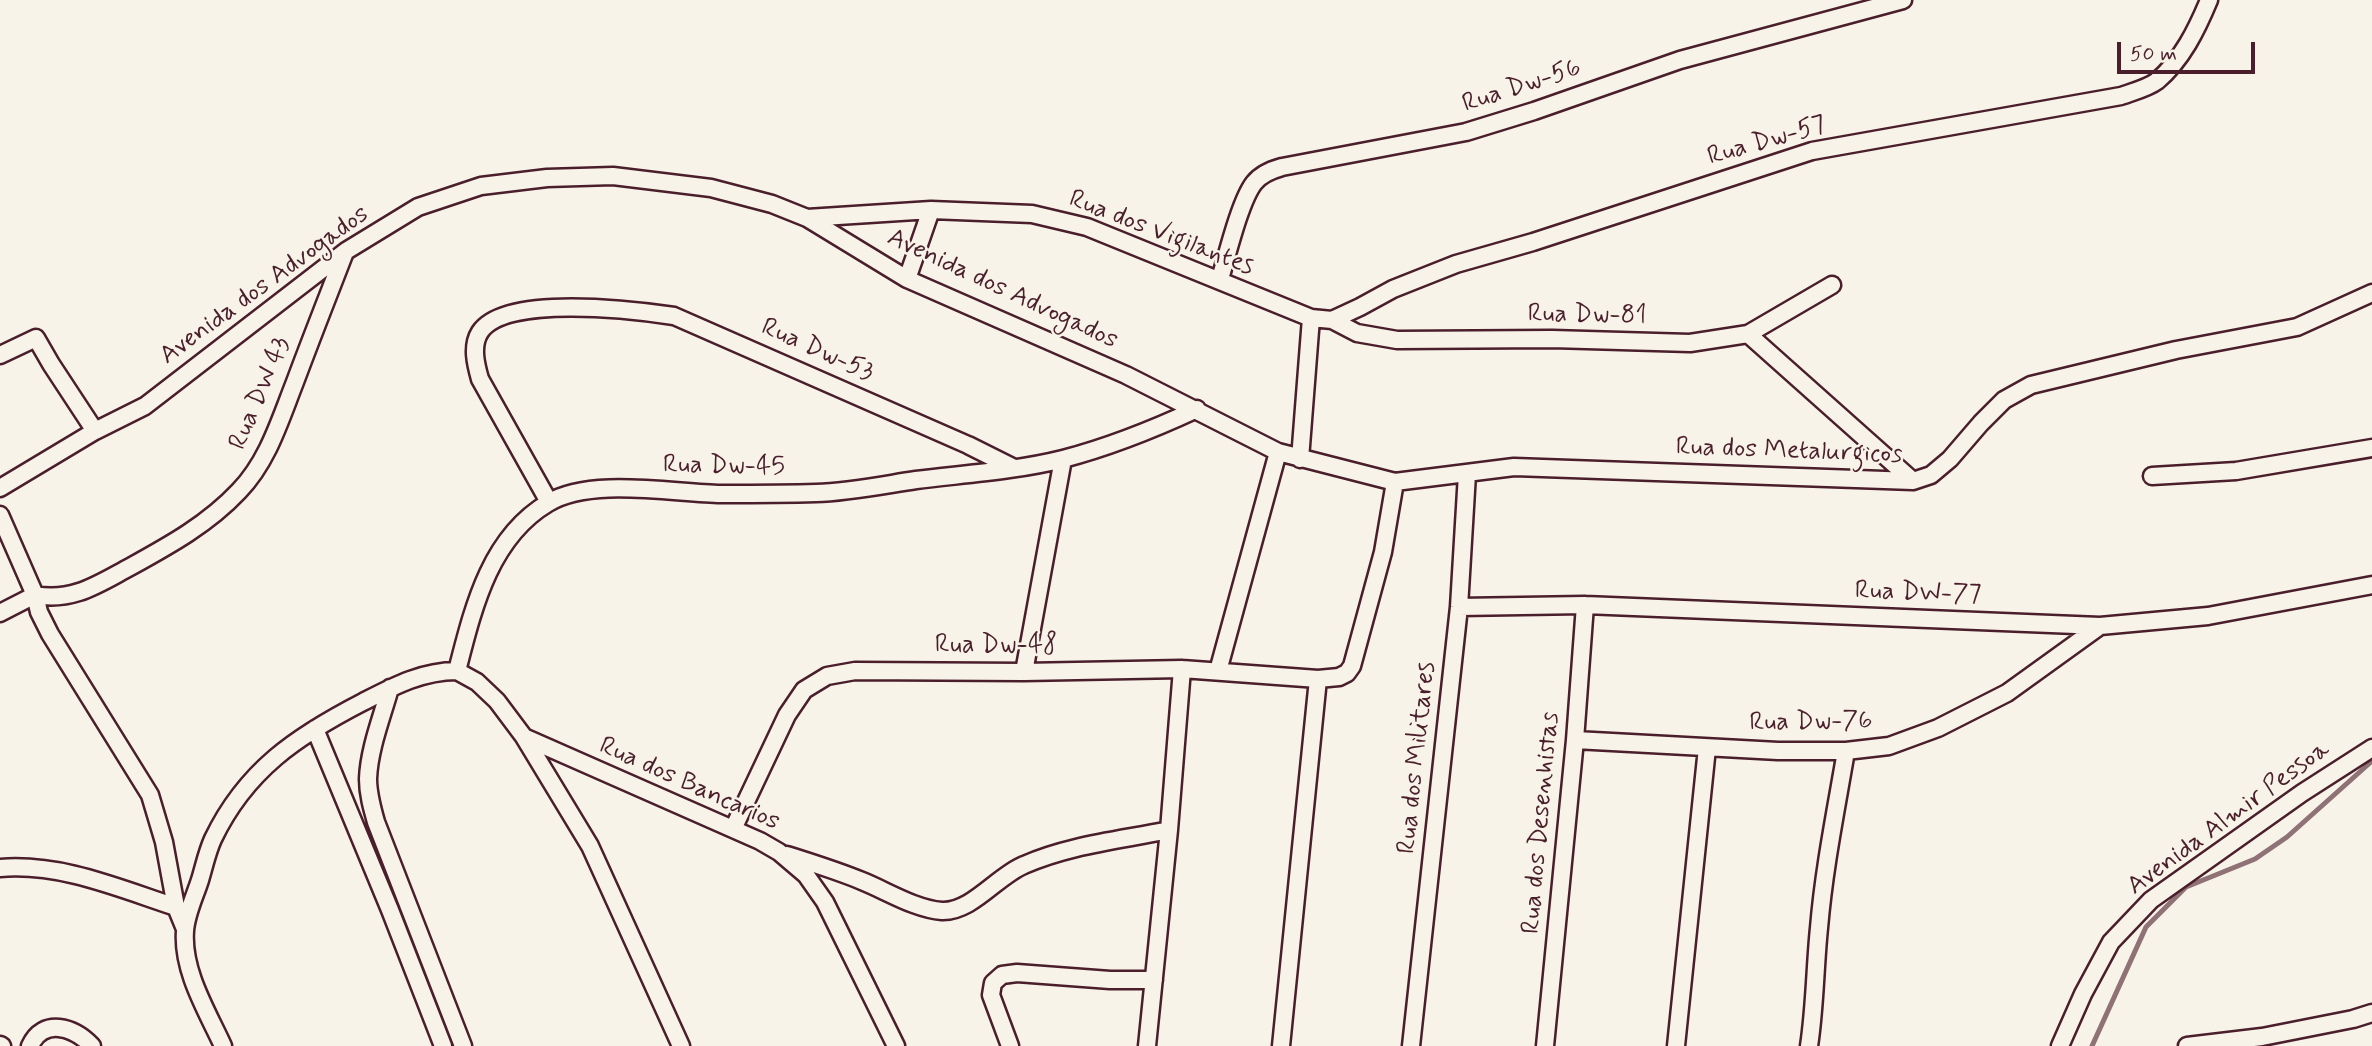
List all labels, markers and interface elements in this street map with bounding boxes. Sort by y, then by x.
scale bar [2120,28,2258,72]
text: 50 m [2130,40,2177,68]
street label: Rua Dw-56 [1459,53,1585,121]
street label: Rua Dw-57 [1704,110,1830,174]
street label: Rua dos Vigilantes [1064,184,1258,284]
street label: Avenida dos Advogados [154,200,376,372]
street label: Avenida dos Advogados [882,223,1122,357]
street label: Rua Dw-81 [1527,299,1647,333]
street label: Rua Dw-53 [756,312,878,390]
street label: Rua DW 43 [223,333,299,455]
street label: Rua dos Metalurgicos [1675,432,1903,472]
street label: Rua Dw-45 [663,450,785,484]
street label: Rua DW-77 [1854,576,1982,612]
street label: Rua Dw-48 [935,631,1057,663]
street label: Rua dos Militares [1392,660,1444,856]
street label: Rua Dw-76 [1749,706,1873,740]
street label: Rua dos Desenhistas [1517,711,1567,935]
street label: Rua dos Bancarios [594,731,784,839]
street label: Avenida Almir Pessoa [2122,735,2336,903]

